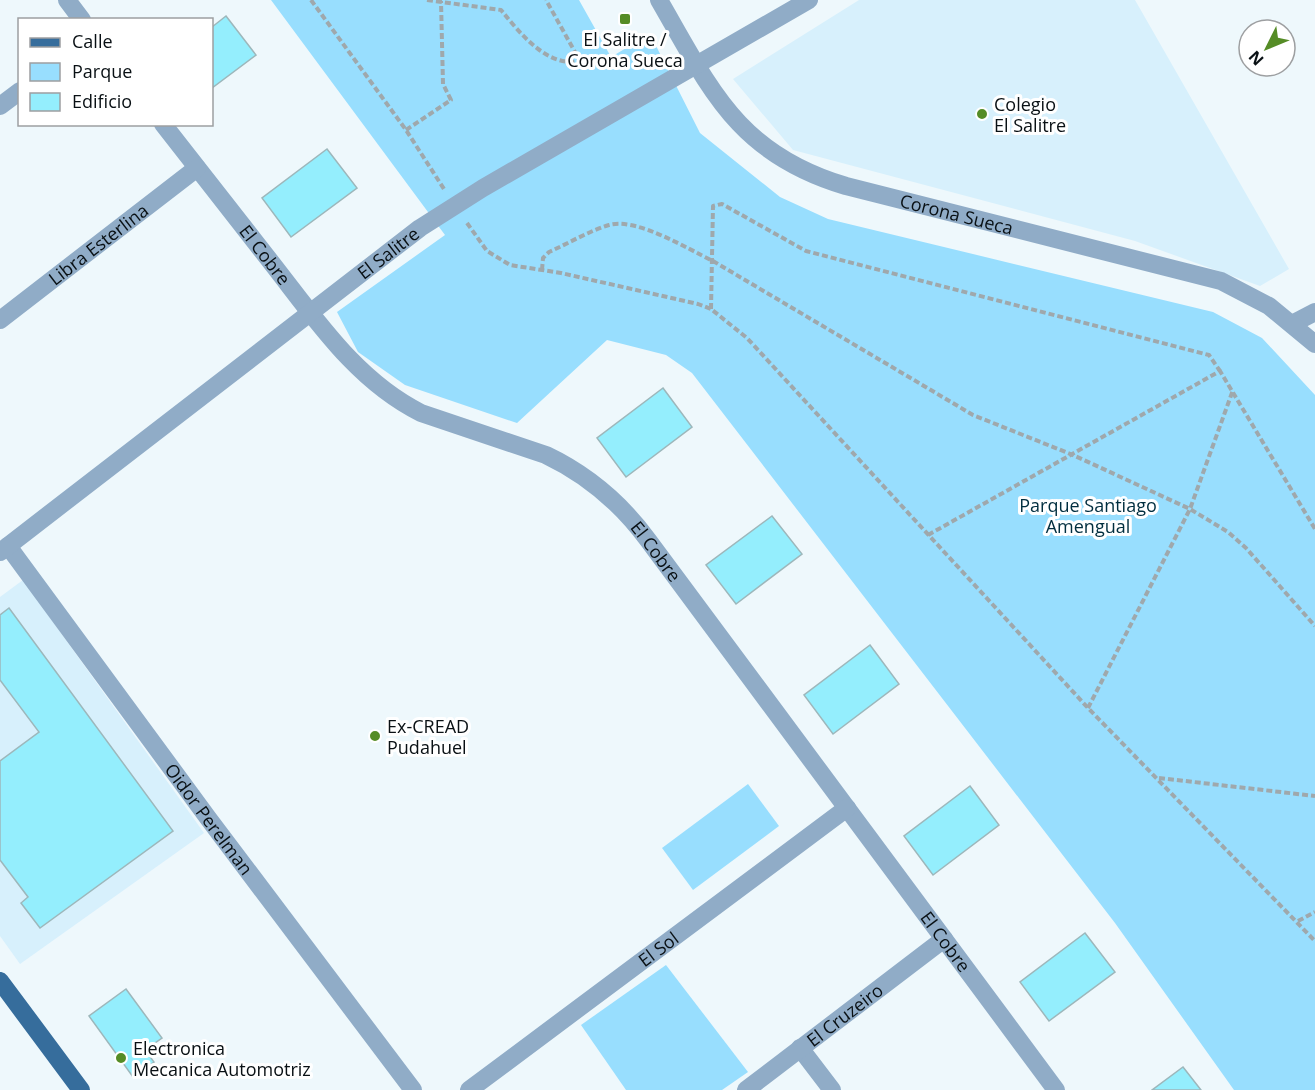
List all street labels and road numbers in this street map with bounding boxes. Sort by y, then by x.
street label: Corona Sueca [898,188,1016,240]
street label: Libra Esterlina [43,198,153,290]
street label: El Cobre [234,220,296,290]
street label: El Salitre [352,221,424,284]
street label: El Cobre [626,516,687,586]
street label: Oidor Perelman [160,758,258,879]
street label: El Cobre [915,906,976,977]
street label: El Sol [633,926,683,972]
street label: El Cruzeiro [801,978,888,1052]

